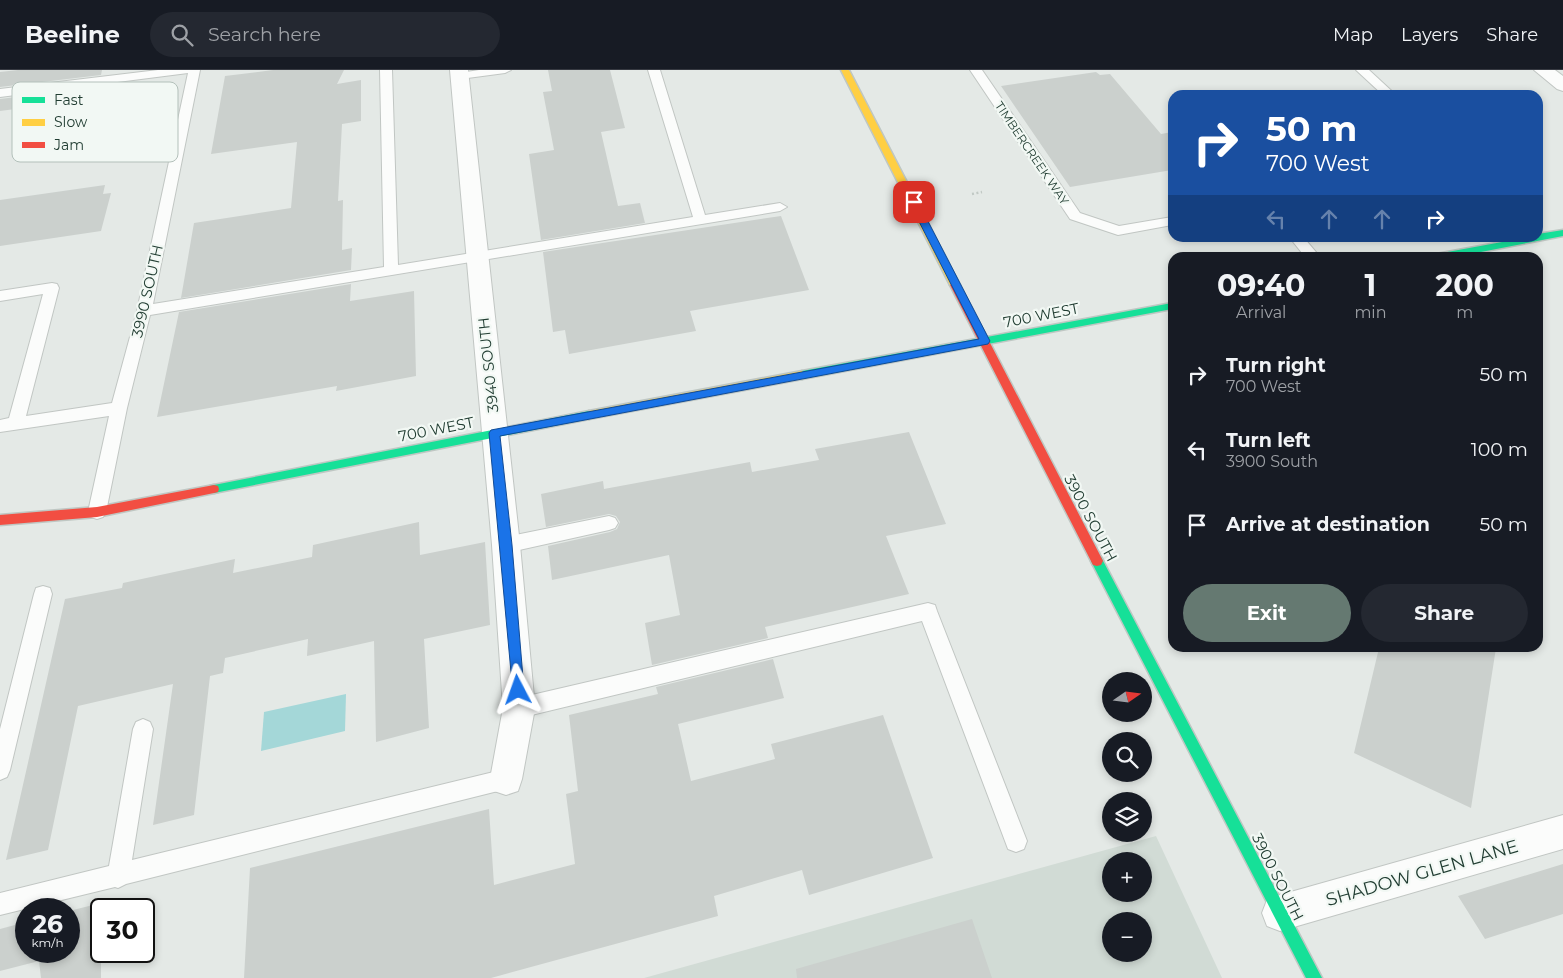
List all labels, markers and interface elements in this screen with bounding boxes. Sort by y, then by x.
search box [150,12,500,57]
text: Beeline [25,20,120,49]
icon: search [168,21,196,49]
text: Search here [208,23,321,46]
text: Map [1333,24,1373,46]
text: Layers [1401,24,1458,46]
text: Share [1486,24,1538,46]
legend [12,82,178,162]
text: Fast [54,91,84,109]
street label: TIMBERCREEK WAY [992,99,1072,208]
text: 50 m [1266,107,1357,150]
icon: right [1183,110,1248,175]
text: Slow [54,113,88,131]
text: Jam [53,136,84,154]
text: 700 West [1266,150,1370,177]
pin [893,181,935,223]
icon: arrive [900,188,928,216]
icon: left [1262,205,1290,233]
icon: ahead [1315,205,1343,233]
icon: ahead [1368,205,1396,233]
icon: right [1421,205,1449,233]
street label: 3990 SOUTH [127,243,167,339]
text: 09:40 [1217,267,1305,304]
text: 1 [1365,267,1376,304]
text: 200 [1436,267,1494,304]
street label: 700 WEST [1002,298,1081,332]
text: Arrival [1236,303,1286,322]
text: min [1354,303,1387,322]
text: m [1456,303,1473,322]
street label: 3940 SOUTH [474,316,502,414]
text: Turn right [1226,354,1326,377]
icon: right [1183,361,1211,389]
text: 50 m [1480,363,1528,386]
text: 700 West [1226,377,1301,396]
street label: 700 WEST [397,412,476,446]
text: Turn left [1226,429,1311,452]
icon: left [1183,436,1211,464]
text: 100 m [1471,438,1528,461]
text: 3900 South [1226,452,1318,471]
street label: 3900 SOUTH [1060,471,1122,565]
icon: arrive [1183,511,1211,539]
text: Arrive at destination [1226,513,1430,536]
text: 50 m [1480,513,1528,536]
button: Exit [1183,584,1351,642]
button: Share [1361,584,1528,642]
position arrow [491,663,543,715]
north arrow [1102,672,1152,722]
map controls [1102,672,1152,962]
button: search [1102,732,1152,782]
button: layers [1102,792,1152,842]
street label: 3900 SOUTH [1248,830,1308,924]
street label: SHADOW GLEN LANE [1323,835,1521,911]
button: + [1102,852,1152,902]
speed limit sign: 30 [90,898,155,963]
text: 26 [32,909,63,939]
button: − [1102,912,1152,962]
text: km/h [31,935,64,950]

